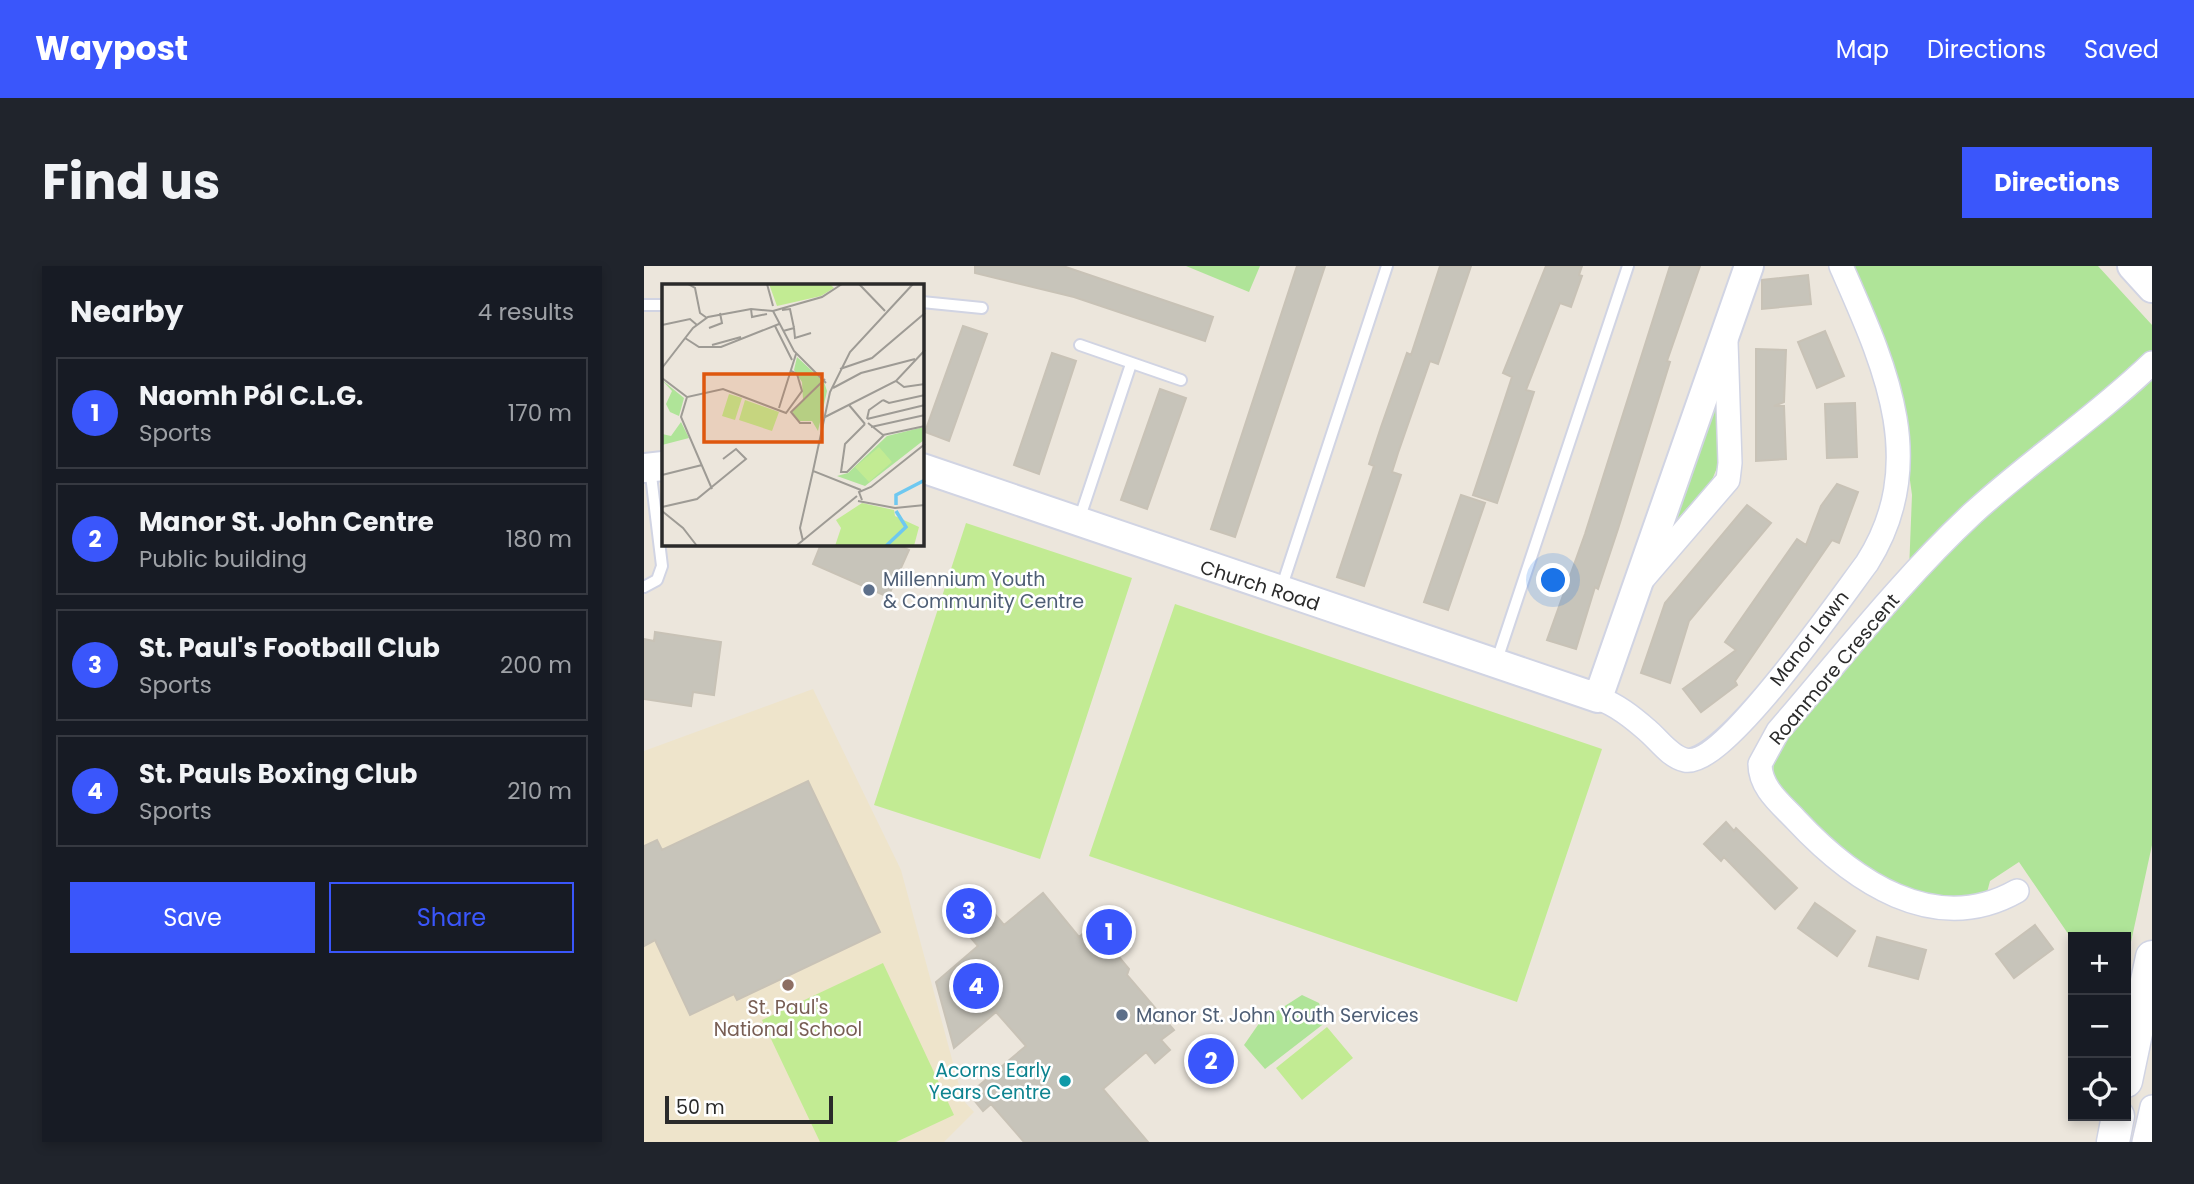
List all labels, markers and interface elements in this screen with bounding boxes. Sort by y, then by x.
text: Waypost [35,25,188,72]
text: Map [1836,33,1889,66]
text: Directions [1927,33,2046,66]
text: Saved [2084,33,2159,66]
button: Directions [1962,147,2152,218]
text: Find us [42,148,220,216]
inset map [662,284,924,546]
text: Nearby [70,290,184,333]
text: 4 results [478,296,574,328]
text: Naomh Pól C.L.G. [139,378,363,414]
text: 1 [91,397,99,429]
text: 170 m [508,397,572,429]
text: Sports [139,417,212,449]
text: Manor St. John Centre [139,504,434,540]
text: 2 [88,523,102,555]
text: 180 m [506,523,572,555]
text: Public building [139,543,307,575]
street label: Church Road [1197,553,1323,618]
your location [1536,563,1570,597]
place label: Millennium Youth & Community Centre [883,566,1084,615]
marker: Millennium Youth & Community Centre [861,582,877,598]
street label: Manor Lawn [1764,585,1855,692]
street label: Roanmore Crescent [1763,588,1906,751]
text: St. Paul's Football Club [139,630,440,666]
text: 3 [88,649,102,681]
text: 200 m [500,649,572,681]
text: Sports [139,669,212,701]
text: St. Pauls Boxing Club [139,756,418,792]
text: 4 [87,775,103,807]
text: 210 m [507,775,572,807]
text: Sports [139,795,212,827]
button: Save [70,882,315,953]
button: Share [329,882,574,953]
pin: 3 [946,885,992,937]
pin: 1 [1086,906,1132,958]
map controls [2068,932,2131,1121]
button: + [2068,932,2131,995]
pin: 4 [953,960,999,1012]
marker: St. Paul's National School [780,977,796,993]
place label: St. Paul's National School [714,994,862,1043]
button: − [2068,995,2131,1058]
place label: Manor St. John Youth Services [1136,1002,1419,1029]
marker: Manor St. John Youth Services [1114,1007,1130,1023]
pin: 2 [1188,1035,1234,1087]
place label: Acorns Early Years Centre [929,1057,1051,1106]
button: locate [2068,1058,2131,1121]
marker: Acorns Early Years Centre [1057,1073,1073,1089]
scale bar [665,1093,833,1125]
text: 50 m [676,1094,725,1121]

